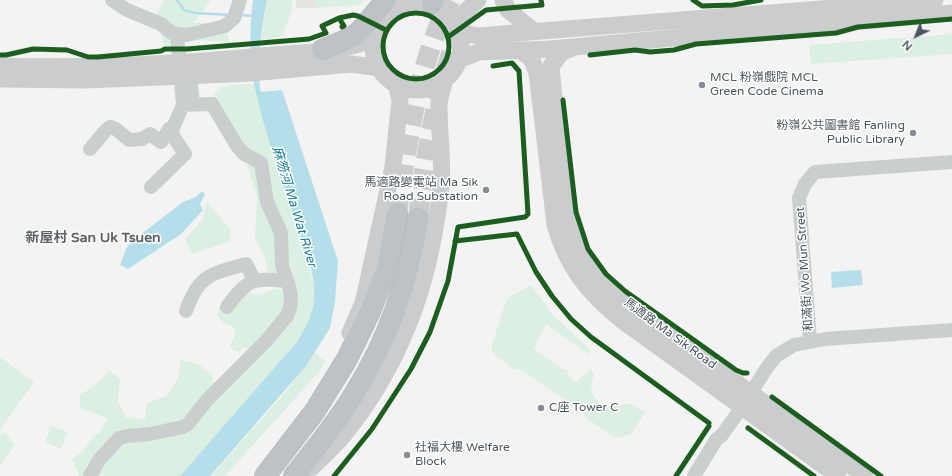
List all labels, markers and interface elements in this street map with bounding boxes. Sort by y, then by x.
north arrow [896,16,936,56]
text: N [900,37,915,53]
place label: MCL 粉嶺戲院 MCL Green Code Cinema [710,71,824,99]
marker: MCL 粉嶺戲院 MCL Green Code Cinema [697,80,707,90]
place label: 粉嶺公共圖書館 Fanling Public Library [777,119,905,147]
marker: 粉嶺公共圖書館 Fanling Public Library [908,128,918,138]
water label: 麻笏河 Ma Wat River [268,145,320,269]
place label: 馬適路變電站 Ma Sik Road Substation [365,176,478,204]
marker: 馬適路變電站 Ma Sik Road Substation [481,185,491,195]
street label: 和滿街 Wo Mun Street [793,206,817,332]
district label: 新屋村 San Uk Tsuen [25,230,161,246]
street label: 馬適路 Ma Sik Road [621,296,719,372]
place label: C座 Tower C [549,401,618,415]
marker: C座 Tower C [536,403,546,413]
place label: 社福大樓 Welfare Block [415,441,510,469]
marker: 社福大樓 Welfare Block [402,450,412,460]

